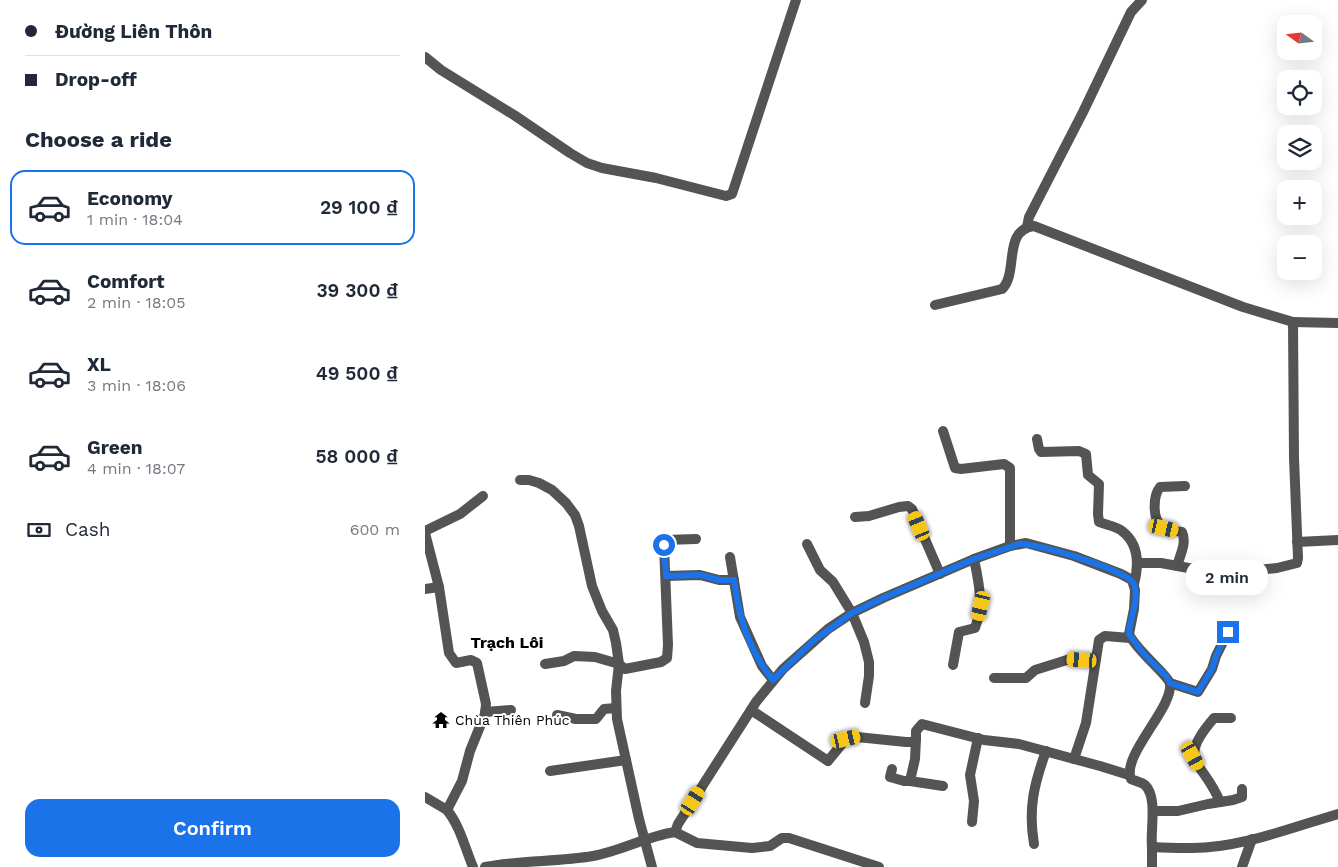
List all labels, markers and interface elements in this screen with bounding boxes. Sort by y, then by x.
north arrow [1277,15,1323,60]
map controls [1277,15,1322,280]
text: Đường Liên Thôn [55,20,212,43]
text: Drop-off [55,68,137,91]
button: locate [1277,70,1322,115]
button: layers [1277,125,1322,170]
text: Choose a ride [25,127,172,152]
button: + [1277,180,1322,225]
icon: car [27,185,72,230]
text: Economy [87,187,172,210]
text: 29 100 ₫ [320,196,398,219]
text: 1 min · 18:04 [87,210,183,229]
button: − [1277,235,1322,280]
icon: car [27,268,72,313]
text: Comfort [87,270,165,293]
text: 39 300 ₫ [316,279,398,302]
text: 2 min · 18:05 [87,293,186,312]
icon: car [27,351,72,396]
text: XL [87,353,111,376]
text: 49 500 ₫ [316,362,398,385]
text: 3 min · 18:06 [87,376,186,395]
icon: car [27,434,72,479]
text: Green [87,436,143,459]
text: 58 000 ₫ [316,445,398,468]
text: 4 min · 18:07 [87,459,185,478]
car [906,509,931,543]
icon: cash [25,516,53,544]
car [1147,517,1180,539]
text: Cash [65,518,111,541]
text: 600 m [350,520,400,539]
route start [653,534,675,556]
callout: 2 min [1187,560,1269,594]
text: 2 min [1205,568,1249,587]
car [970,590,991,622]
route end [1217,621,1239,643]
district label: Trạch Lôi [471,633,543,652]
car [1066,651,1097,669]
temple icon: Chùa Thiên Phúc [431,710,451,730]
place label: Chùa Thiên Phúc [455,712,570,728]
car [829,728,862,750]
car [1179,739,1206,773]
car [678,784,707,818]
button: Confirm [25,799,400,857]

